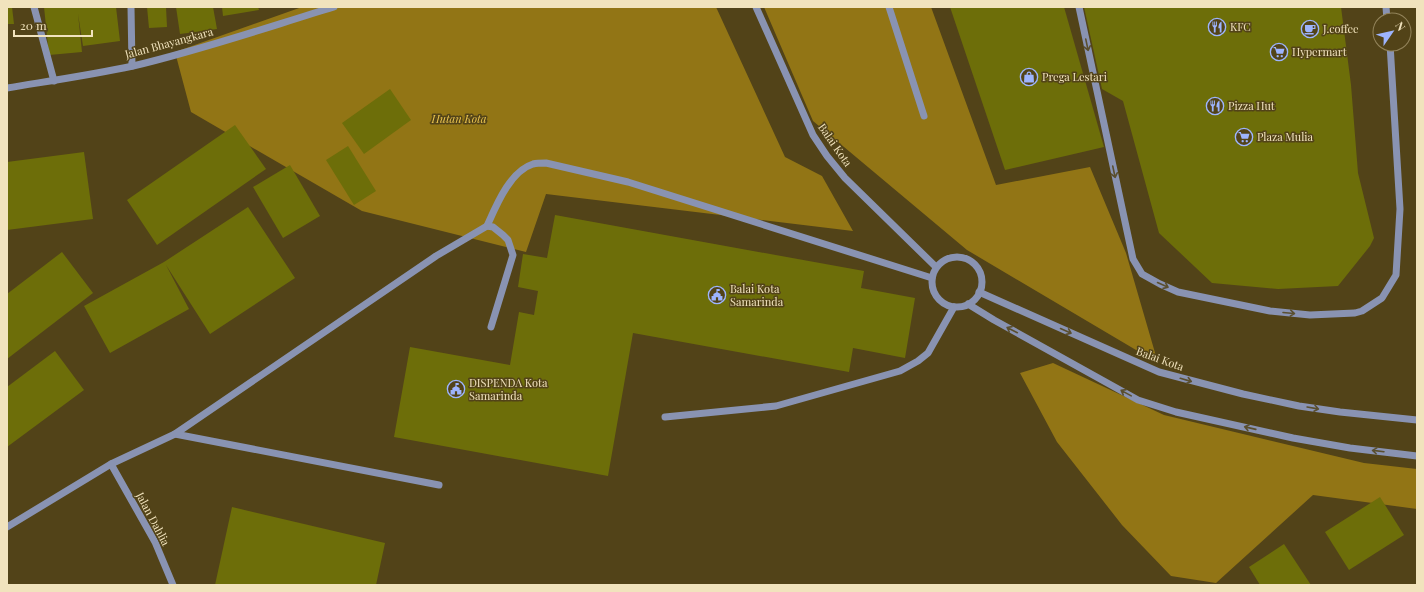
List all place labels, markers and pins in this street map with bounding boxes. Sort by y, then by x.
restaurant icon: KFC [1207,17,1227,37]
place label: KFC [1230,19,1251,34]
cafe icon: J.coffee [1300,19,1320,39]
place label: J.coffee [1322,21,1359,36]
supermarket icon: Hypermart [1269,42,1289,62]
place label: Hypermart [1292,44,1347,59]
shop icon: Prega Lestari [1019,67,1039,87]
place label: Prega Lestari [1042,69,1107,84]
restaurant icon: Pizza Hut [1205,96,1225,116]
place label: Pizza Hut [1228,98,1275,113]
supermarket icon: Plaza Mulia [1234,127,1254,147]
place label: Plaza Mulia [1257,129,1314,144]
place label: Balai Kota Samarinda [730,281,784,309]
public building icon: Balai Kota Samarinda [707,285,727,305]
place label: DISPENDA Kota Samarinda [469,375,548,403]
public building icon: DISPENDA Kota Samarinda [446,379,466,399]

